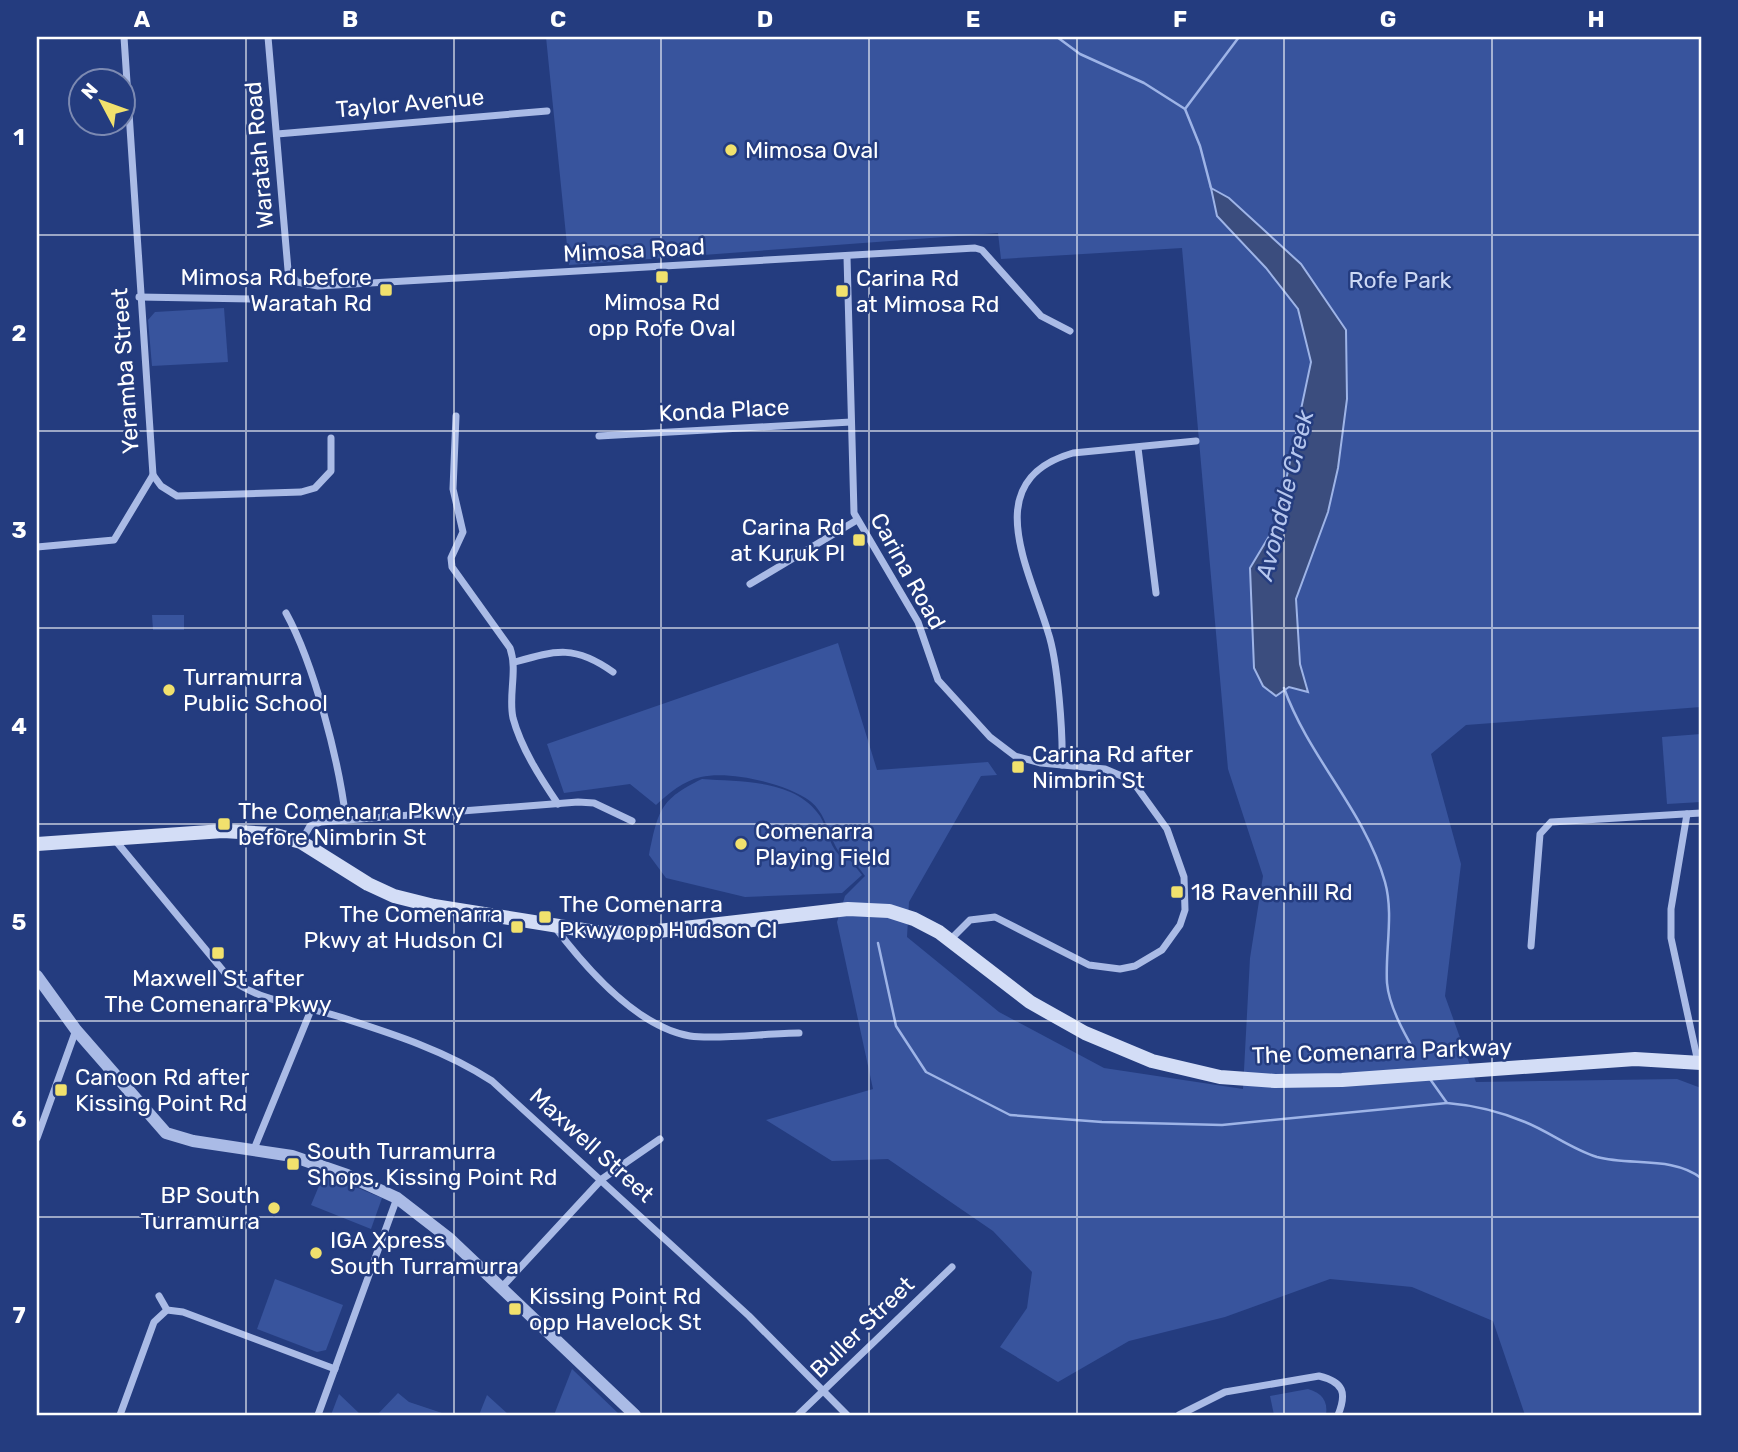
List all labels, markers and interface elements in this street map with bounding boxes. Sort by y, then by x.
text: A [134,5,151,33]
text: B [342,5,358,33]
text: C [550,5,566,33]
text: D [757,5,773,33]
text: E [966,5,980,33]
text: F [1173,5,1187,33]
text: G [1380,5,1396,33]
text: H [1587,5,1605,33]
north arrow [66,66,136,136]
text: N [76,78,103,104]
street label: Waratah Road [239,80,279,230]
street label: Taylor Avenue [335,83,485,123]
text: 1 [13,123,25,151]
place label: Mimosa Oval [745,136,879,164]
marker: Mimosa Oval [723,142,739,158]
street label: Mimosa Road [562,232,706,268]
place label: Mimosa Rd before Waratah Rd [181,263,372,317]
place label: Carina Rd at Mimosa Rd [856,264,999,318]
park label: Rofe Park [1349,266,1452,294]
marker: Mimosa Rd opp Rofe Oval [654,269,670,285]
marker: Mimosa Rd before Waratah Rd [378,282,394,298]
marker: Carina Rd at Mimosa Rd [834,283,850,299]
street label: Yeramba Street [105,287,145,455]
place label: Mimosa Rd opp Rofe Oval [588,288,736,342]
text: 2 [12,319,26,347]
street label: Konda Place [658,393,790,427]
water label: Avondale Creek [1250,407,1320,585]
street label: Carina Road [864,508,952,634]
place label: Carina Rd at Kuruk Pl [730,513,845,567]
text: 3 [11,516,27,544]
marker: Carina Rd at Kuruk Pl [851,532,867,548]
place label: Turramurra Public School [183,663,328,717]
marker: Turramurra Public School [161,682,177,698]
text: 4 [11,712,27,740]
place label: Carina Rd after Nimbrin St [1032,740,1193,794]
marker: Carina Rd after Nimbrin St [1010,759,1026,775]
place label: The Comenarra Pkwy before Nimbrin St [238,797,466,851]
marker: The Comenarra Pkwy before Nimbrin St [216,816,232,832]
place label: Comenarra Playing Field [755,817,891,871]
marker: Comenarra Playing Field [733,836,749,852]
place label: 18 Ravenhill Rd [1191,878,1353,906]
marker: 18 Ravenhill Rd [1169,884,1185,900]
place label: The Comenarra Pkwy opp Hudson Cl [559,890,777,944]
place label: The Comenarra Pkwy at Hudson Cl [304,900,503,954]
text: 5 [12,908,27,936]
marker: The Comenarra Pkwy opp Hudson Cl [537,909,553,925]
marker: The Comenarra Pkwy at Hudson Cl [509,919,525,935]
marker: Maxwell St after The Comenarra Pkwy [210,945,226,961]
place label: Maxwell St after The Comenarra Pkwy [104,964,332,1018]
street label: The Comenarra Parkway [1251,1032,1513,1070]
place label: Canoon Rd after Kissing Point Rd [75,1063,249,1117]
marker: Canoon Rd after Kissing Point Rd [53,1082,69,1098]
street label: Maxwell Street [524,1082,660,1208]
text: 6 [12,1105,27,1133]
place label: South Turramurra Shops, Kissing Point Rd [307,1137,557,1191]
marker: South Turramurra Shops, Kissing Point Rd [285,1156,301,1172]
place label: BP South Turramurra [140,1181,260,1235]
marker: BP South Turramurra [266,1200,282,1216]
place label: IGA Xpress South Turramurra [330,1226,519,1280]
marker: IGA Xpress South Turramurra [308,1245,324,1261]
street label: Buller Street [804,1271,920,1383]
place label: Kissing Point Rd opp Havelock St [529,1282,701,1336]
text: 7 [12,1301,26,1329]
marker: Kissing Point Rd opp Havelock St [507,1301,523,1317]

